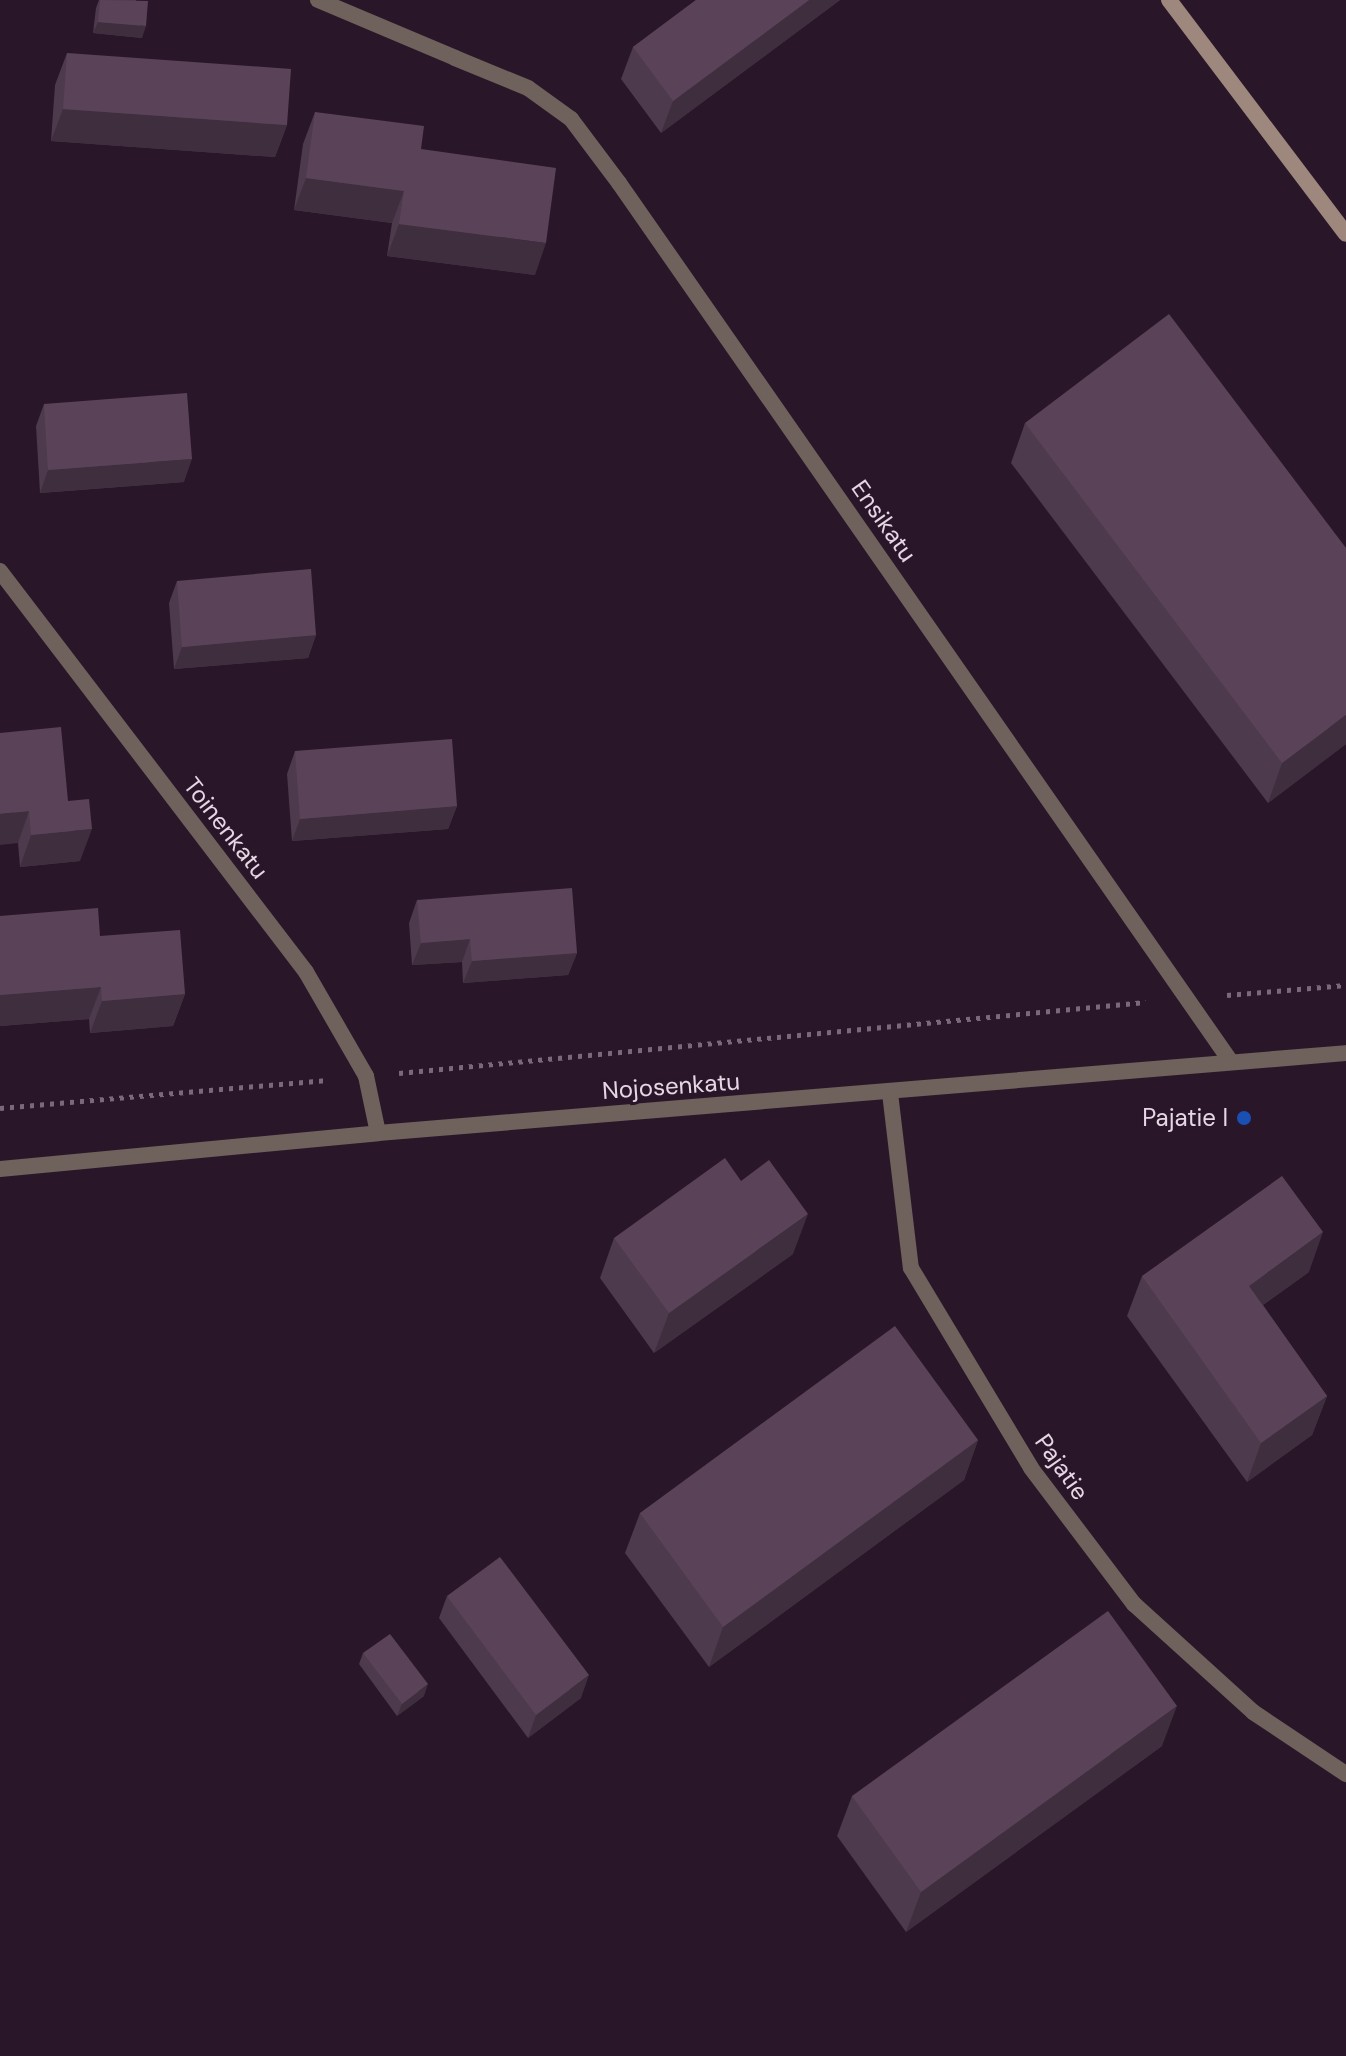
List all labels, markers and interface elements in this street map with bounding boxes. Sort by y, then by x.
street label: Ensikatu [846,475,922,567]
street label: Toinenkatu [178,772,274,884]
street label: Nojosenkatu [601,1067,741,1105]
place label: Pajatie I [1142,1104,1228,1132]
marker: Pajatie I [1235,1109,1253,1127]
street label: Pajatie [1029,1429,1095,1505]

